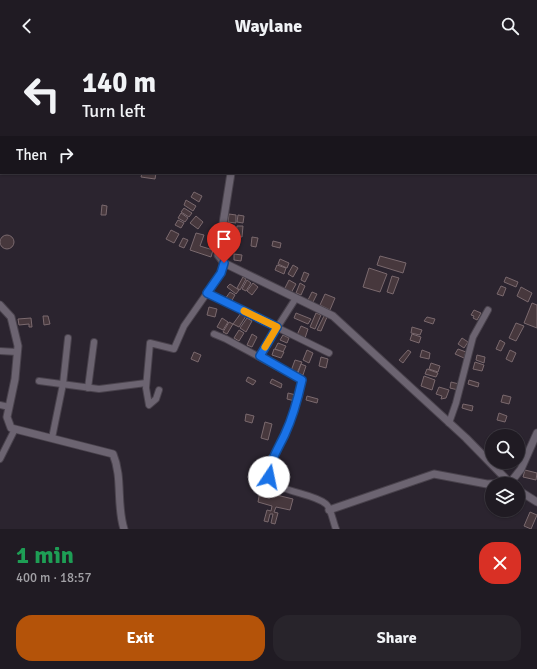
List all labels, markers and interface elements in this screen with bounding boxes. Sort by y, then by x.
icon: back [16,15,38,37]
text: Waylane [235,15,302,37]
icon: search [499,15,521,37]
text: 140 m [82,66,156,100]
icon: left [16,68,68,120]
text: Turn left [82,100,145,122]
icon: right [55,144,77,166]
text: Then [16,146,47,164]
pin [207,222,241,263]
icon: arrive [213,228,235,250]
map controls [485,429,525,517]
button: search [485,429,525,469]
position arrow [248,456,290,498]
button: layers [485,477,525,517]
text: 1 min [16,540,74,570]
button: close [479,542,521,584]
text: 400 m · 18:57 [16,570,92,586]
button: Exit [16,615,265,661]
button: Share [273,615,521,661]

